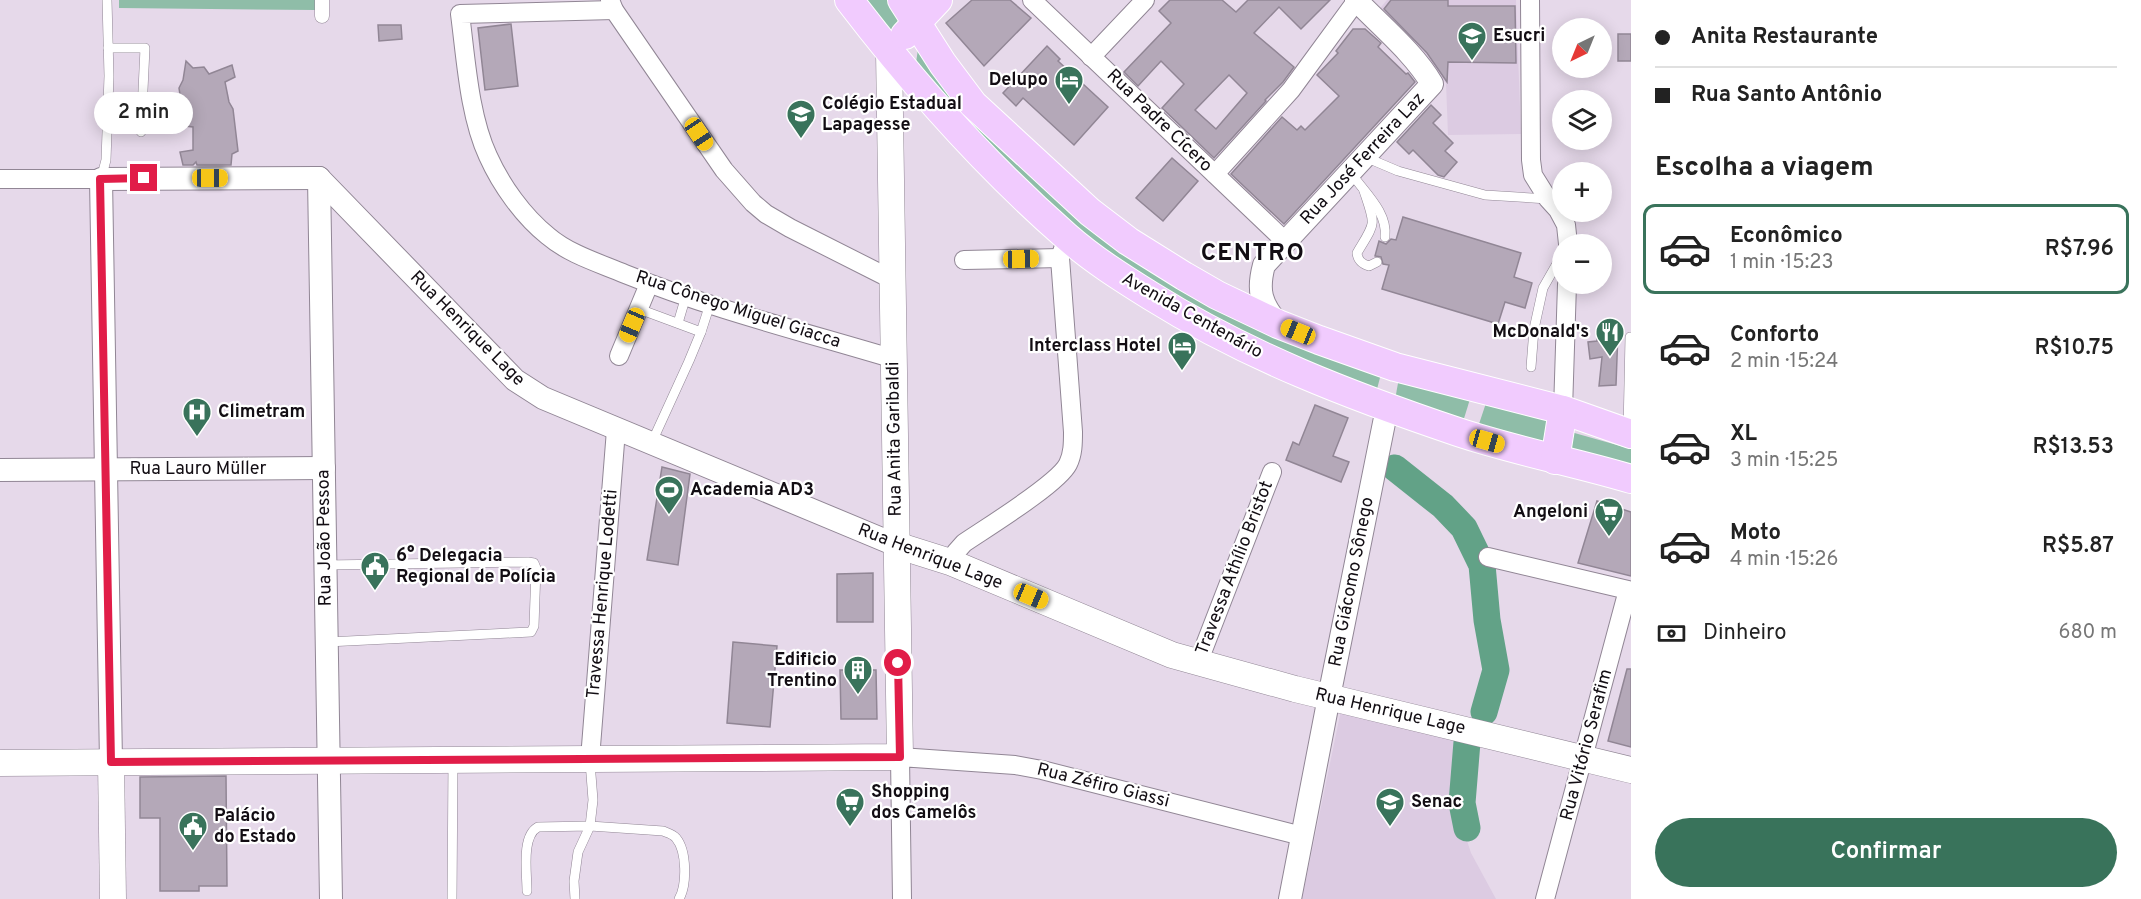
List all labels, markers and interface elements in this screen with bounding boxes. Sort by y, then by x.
north arrow [1552,18,1612,78]
map controls [1552,18,1612,294]
school or university icon: Esucri [1456,20,1488,62]
text: Anita Restaurante [1691,24,1878,51]
place label: Esucri [1493,25,1545,48]
hotel icon: Delupo [1053,64,1085,106]
street label: Rua Padre Cícero [1101,65,1217,177]
place label: Delupo [989,69,1048,92]
text: Rua Santo Antônio [1691,82,1882,109]
street label: Rua José Ferreira Laz [1296,88,1430,230]
button: layers [1552,90,1612,150]
callout: 2 min [94,91,194,133]
place label: Colégio Estadual Lapagesse [822,93,962,137]
school or university icon: Colégio Estadual Lapagesse [785,98,817,140]
text: 2 min [118,100,169,126]
car [681,114,717,154]
text: Escolha a viagem [1655,151,1874,185]
button: + [1552,162,1612,222]
route end [130,164,157,191]
car [192,169,228,187]
icon: car [1658,222,1712,276]
text: Econômico [1730,223,1843,250]
button: − [1552,234,1612,294]
text: R$7.96 [2045,236,2114,263]
district label: CENTRO [1201,239,1305,269]
car [1003,250,1039,268]
text: 1 min · 15:23 [1730,250,1834,276]
street label: Rua Cônego Miguel Giacca [633,266,843,354]
street label: Rua Henrique Lage [405,267,529,391]
street label: Avenida Centenário [1117,268,1267,364]
car [617,305,647,345]
restaurant icon: McDonald's [1594,316,1626,358]
car [1278,317,1318,347]
place label: McDonald's [1493,321,1589,344]
icon: car [1658,321,1712,375]
text: Conforto [1730,322,1819,349]
hotel icon: Interclass Hotel [1166,330,1198,372]
place label: Interclass Hotel [1029,335,1161,358]
text: R$10.75 [2034,335,2114,362]
text: 2 min · 15:24 [1730,349,1838,375]
street label: Rua Anita Garibaldi [882,361,908,517]
hospital icon: Climetram [181,396,213,438]
place label: Climetram [218,401,305,424]
icon: car [1658,420,1712,474]
text: XL [1730,421,1757,448]
car [1467,427,1507,455]
text: R$13.53 [2032,434,2114,461]
text: 3 min · 15:25 [1730,448,1838,474]
street label: Rua Lauro Müller [129,458,267,481]
street label: Rua João Pessoa [312,469,338,607]
sports icon: Academia AD3 [653,474,685,516]
street label: Travessa Athílio Bristot [1191,478,1279,658]
place label: Academia AD3 [690,479,814,502]
street label: Travessa Henrique Lodetti [582,488,624,700]
street label: Rua Giácomo Sônego [1324,495,1380,669]
supermarket icon: Angeloni [1593,496,1625,538]
place label: Angeloni [1513,501,1588,524]
street label: Rua Henrique Lage [854,519,1006,595]
icon: car [1658,519,1712,573]
text: Moto [1730,520,1781,547]
text: R$5.87 [2042,533,2114,560]
place label: 6° Delegacia Regional de Polícia [396,545,556,589]
text: 4 min · 15:26 [1730,547,1838,573]
public building icon: 6° Delegacia Regional de Polícia [359,550,391,592]
car [1011,581,1051,611]
icon: cash [1655,617,1688,650]
text: Dinheiro [1703,620,1786,647]
text: 680 m [2059,620,2117,646]
place label: Edificio Trentino [767,649,837,693]
route start [884,649,911,676]
building icon: Edificio Trentino [842,654,874,696]
street label: Rua Vitório Serafim [1556,667,1618,823]
street label: Rua Henrique Lage [1313,684,1467,740]
street label: Rua Zéfiro Giassi [1034,758,1172,814]
place label: Shopping dos Camelôs [871,781,976,825]
supermarket icon: Shopping dos Camelôs [834,786,866,828]
school or university icon: Senac [1374,786,1406,828]
place label: Senac [1411,791,1462,814]
place label: Palácio do Estado [214,805,296,849]
public building icon: Palácio do Estado [177,810,209,852]
button: Confirmar [1655,818,2117,887]

